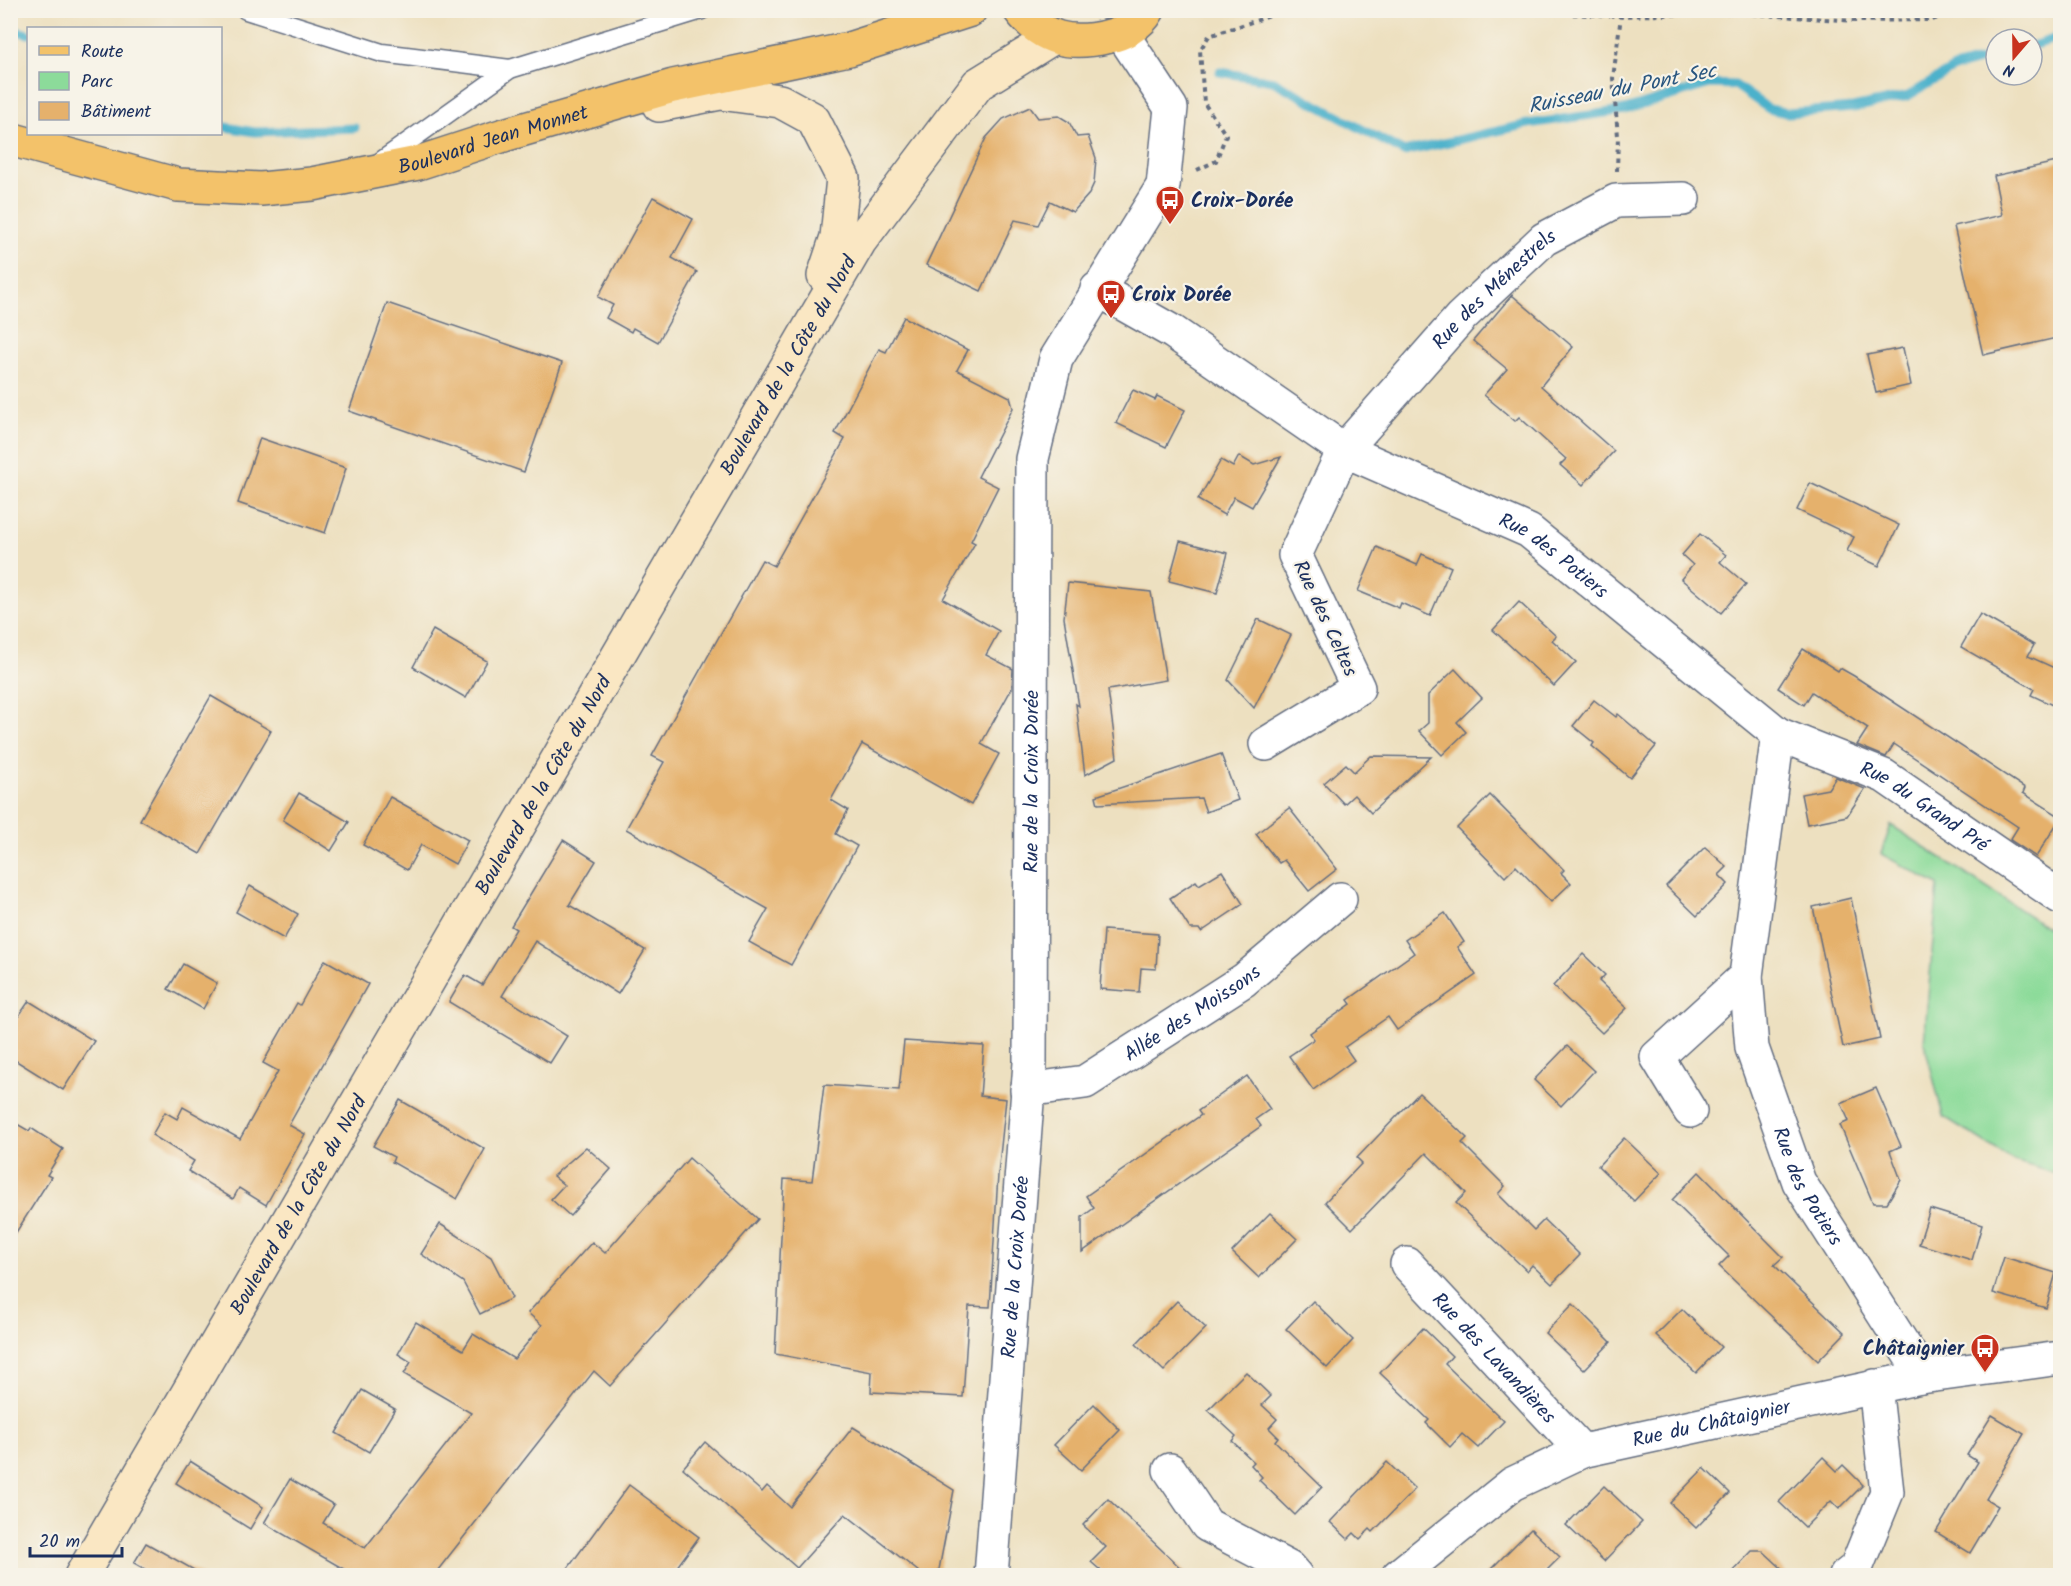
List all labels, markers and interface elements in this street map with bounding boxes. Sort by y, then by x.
legend [27,27,222,135]
north arrow [1984,27,2044,87]
text: Route [81,38,123,67]
water label: Ruisseau du Pont Sec [1526,55,1722,124]
text: N [2000,56,2018,83]
text: Parc [81,68,113,97]
street label: Boulevard Jean Monnet [395,97,592,185]
text: Bâtiment [81,98,152,127]
bus stop icon: Croix-Dorée [1154,184,1186,226]
place label: Croix-Dorée [1191,186,1294,218]
street label: Rue des Ménestrels [1425,221,1562,358]
street label: Boulevard de la Côte du Nord [713,249,867,482]
bus stop icon: Croix Dorée [1095,278,1127,320]
place label: Croix Dorée [1132,280,1232,312]
street label: Rue des Potiers [1493,506,1615,608]
street label: Rue des Celtes [1283,555,1365,683]
street label: Boulevard de la Côte du Nord [468,669,622,902]
street label: Rue de la Croix Dorée [1017,690,1049,873]
street label: Rue du Grand Pré [1854,754,1996,862]
street label: Allée des Moissons [1118,958,1269,1071]
street label: Boulevard de la Côte du Nord [223,1089,377,1322]
street label: Rue des Potiers [1763,1123,1850,1253]
street label: Rue de la Croix Dorée [994,1175,1039,1360]
street label: Rue des Lavandières [1423,1286,1563,1432]
bus stop icon: Châtaignier [1969,1332,2001,1374]
place label: Châtaignier [1863,1334,1965,1366]
street label: Rue du Châtaignier [1630,1392,1795,1458]
scale bar [30,1520,122,1558]
text: 20 m [39,1528,80,1557]

